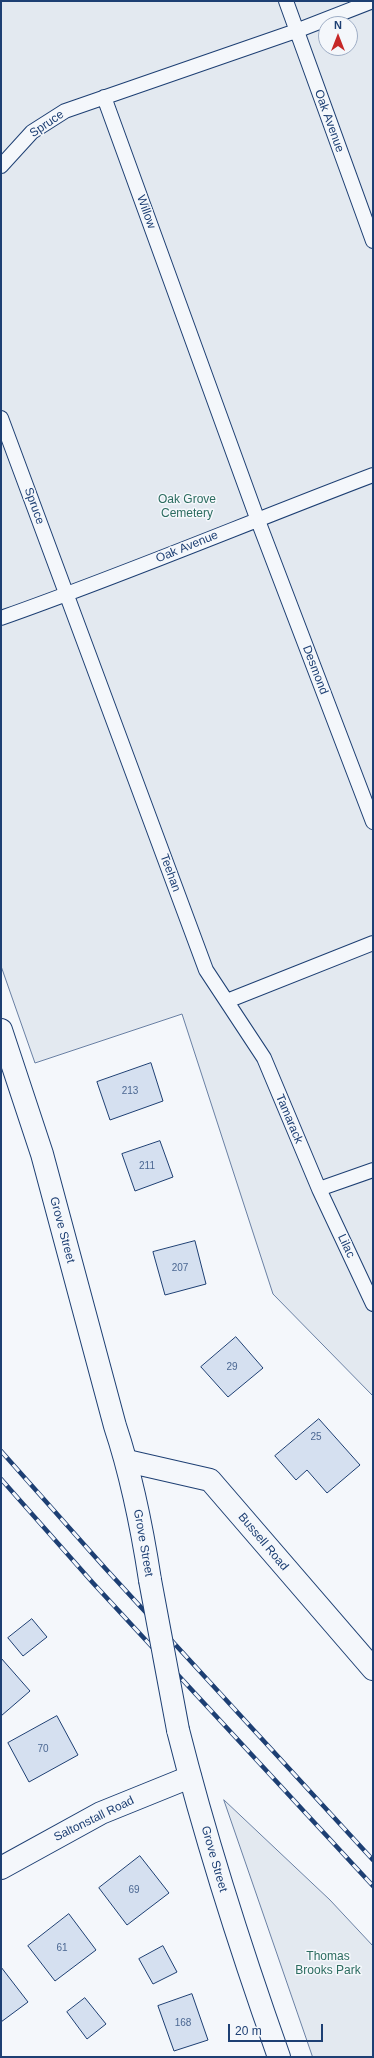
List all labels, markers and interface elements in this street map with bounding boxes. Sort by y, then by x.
north arrow [318,16,358,56]
text: N [334,19,342,31]
street label: Oak Avenue [311,88,347,154]
street label: Spruce [27,107,67,141]
street label: Willow [133,193,159,231]
street label: Spruce [21,486,47,526]
park label: Oak Grove Cemetery [158,493,216,521]
street label: Oak Avenue [154,528,220,566]
street label: Desmond [299,643,331,697]
street label: Teehan [157,852,183,894]
house number: 213 [122,1085,138,1097]
street label: Tamarack [272,1092,306,1146]
house number: 211 [139,1160,155,1172]
street label: Grove Street [46,1195,78,1265]
street label: Lilac [334,1232,358,1260]
house number: 207 [172,1262,188,1274]
house number: 29 [226,1361,238,1373]
house number: 25 [310,1431,322,1443]
street label: Grove Street [130,1508,156,1578]
street label: Bussell Road [235,1510,291,1574]
house number: 70 [37,1743,49,1755]
street label: Saltonstall Road [52,1793,136,1845]
street label: Grove Street [198,1824,230,1894]
house number: 69 [128,1884,140,1896]
house number: 61 [56,1942,68,1954]
park label: Thomas Brooks Park [295,1950,361,1978]
scale bar [230,2016,325,2042]
house number: 168 [175,2017,191,2029]
text: 20 m [235,2024,262,2038]

